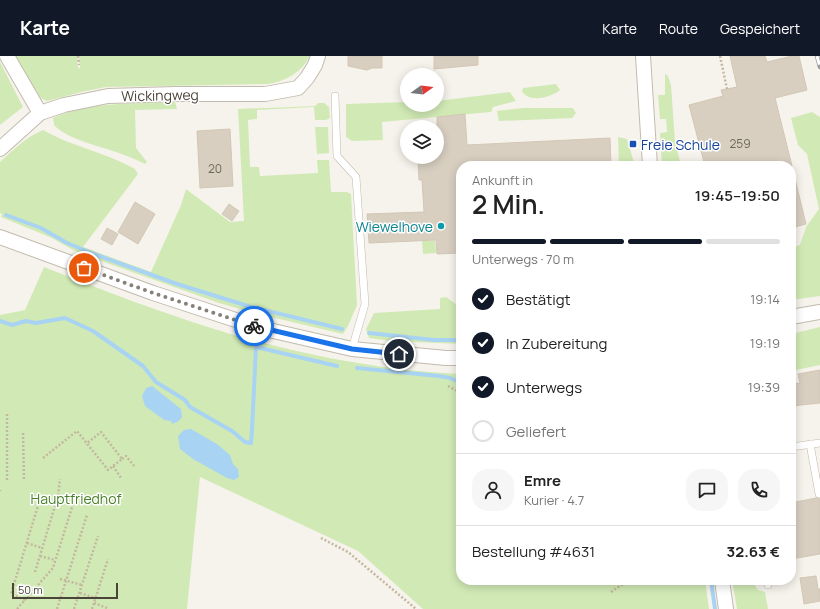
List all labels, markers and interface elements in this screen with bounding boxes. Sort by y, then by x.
text: Karte [20,15,70,41]
text: Karte [602,19,637,38]
text: Route [659,19,698,38]
text: Gespeichert [720,19,800,38]
north arrow [400,68,444,112]
map controls [400,68,444,164]
street label: Wickingweg [121,85,199,105]
button: layers [400,120,444,164]
place label: Freie Schule [641,135,720,154]
house number: 259 [729,135,751,152]
marker: Freie Schule [628,139,638,149]
house number: 20 [208,160,222,177]
text: Ankunft in [472,171,533,189]
text: 19:45–19:50 [695,185,780,206]
text: 2 Min. [472,186,545,222]
place label: Wiewelhove [356,217,433,236]
marker: Wiewelhove [436,221,446,231]
text: Unterwegs · 70 m [472,250,574,268]
pin [67,251,101,285]
icon: bag [73,257,95,279]
icon: check [472,288,494,310]
text: Bestätigt [506,289,571,310]
text: 19:14 [750,290,780,308]
courier [234,306,274,346]
icon: bike [243,315,265,337]
icon: check [472,332,494,354]
text: In Zubereitung [506,333,607,354]
text: 19:19 [750,334,780,352]
pin [382,337,416,371]
icon: home [388,343,410,365]
icon: check [472,376,494,398]
text: Unterwegs [506,377,582,398]
text: 19:39 [748,378,780,396]
text: Geliefert [506,421,566,442]
button: person [472,469,514,511]
button: chat [686,469,728,511]
button: phone [738,469,780,511]
text: Emre [524,470,561,491]
park label: Hauptfriedhof [31,489,121,508]
text: Kurier · 4.7 [524,491,584,509]
text: Bestellung #4631 [472,541,595,562]
text: 32.63 € [727,541,780,562]
scale bar [12,581,118,600]
text: 50 m [18,582,43,597]

